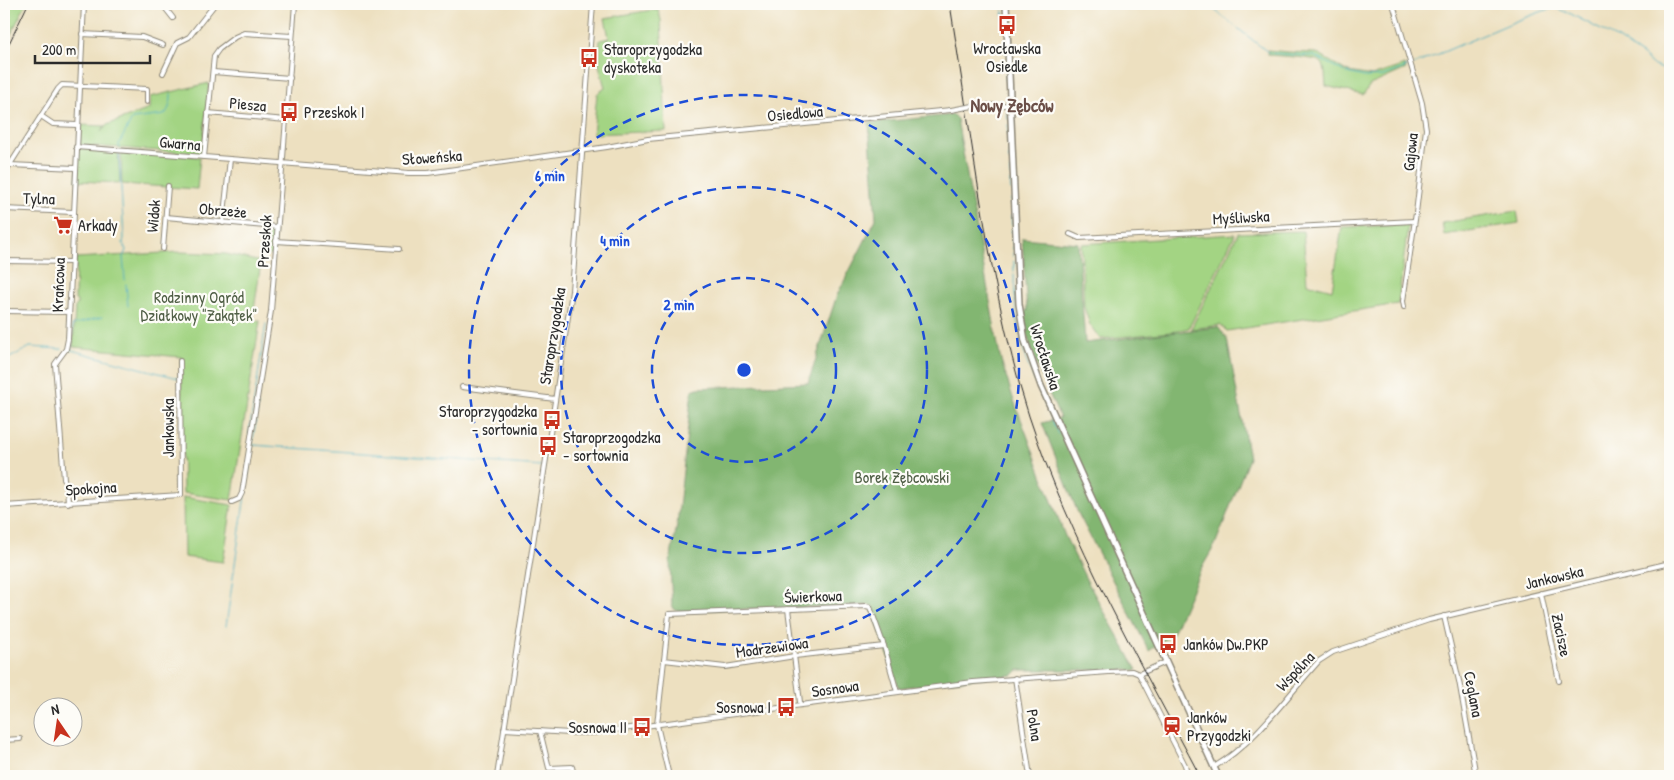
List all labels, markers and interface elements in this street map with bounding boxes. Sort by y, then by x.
bus stop icon: Wrocławska Osiedle [996,14,1018,36]
scale bar [35,32,150,64]
place label: Wrocławska Osiedle [973,37,1041,77]
place label: Staroprzygodzka dyskoteka [604,38,702,78]
text: 200 m [42,39,76,60]
bus stop icon: Staroprzygodzka dyskoteka [578,47,600,69]
street label: Piesza [229,91,267,117]
district label: Nowy Zębców [970,93,1054,119]
street label: Osiedlowa [766,100,824,126]
bus stop icon: Przeskok I [278,101,300,123]
place label: Przeskok I [304,101,364,123]
street label: Gwarna [159,130,201,156]
street label: Gajowa [1397,132,1423,172]
street label: Słoweńska [401,144,463,170]
text: 6 min [535,165,565,186]
street label: Tylna [23,186,55,210]
street label: Obrzeże [198,197,249,223]
street label: Widok [141,198,165,233]
street label: Myśliwska [1212,205,1270,229]
street label: Przeskok [251,213,277,268]
supermarket icon: Arkady [52,214,74,236]
place label: Arkady [78,214,118,236]
text: 4 min [600,230,630,251]
street label: Krańcowa [46,257,70,313]
park label: Rodzinny Ogród Działkowy "Zakątek" [141,286,257,326]
street label: Staroprzygodzka [533,286,571,386]
text: 2 min [664,294,695,315]
street label: Wrocławska [1025,321,1067,393]
centre of rings [735,361,753,379]
street label: Jankowska [157,399,179,458]
place label: Staroprzygodzka - sortownia [439,400,537,440]
bus stop icon: Staroprzygodzka - sortownia [541,409,563,431]
place label: Staroprzogodzka - sortownia [563,426,661,466]
bus stop icon: Staroprzogodzka - sortownia [537,435,559,457]
park label: Borek Zębcowski [855,466,949,488]
street label: Spokojna [65,475,117,501]
street label: Jankowska [1523,560,1585,594]
street label: Świerkowa [784,584,842,608]
street label: Zacisze [1547,611,1577,659]
street label: Modrzewiowa [734,631,810,663]
bus stop icon: Janków Dw.PKP [1157,633,1179,655]
place label: Janków Dw.PKP [1183,633,1269,655]
street label: Wspólna [1271,646,1319,696]
street label: Ceglana [1459,669,1489,719]
street label: Sosnowa [810,674,860,702]
place label: Sosnowa I [716,696,771,718]
bus stop icon: Sosnowa I [775,696,797,718]
north arrow [32,698,82,748]
text: N [49,699,61,719]
place label: Janków Przygodzki [1187,706,1251,746]
street label: Polna [1022,708,1048,742]
station icon: Janków Przygodzki [1161,715,1183,737]
place label: Sosnowa II [568,716,627,738]
bus stop icon: Sosnowa II [631,716,653,738]

